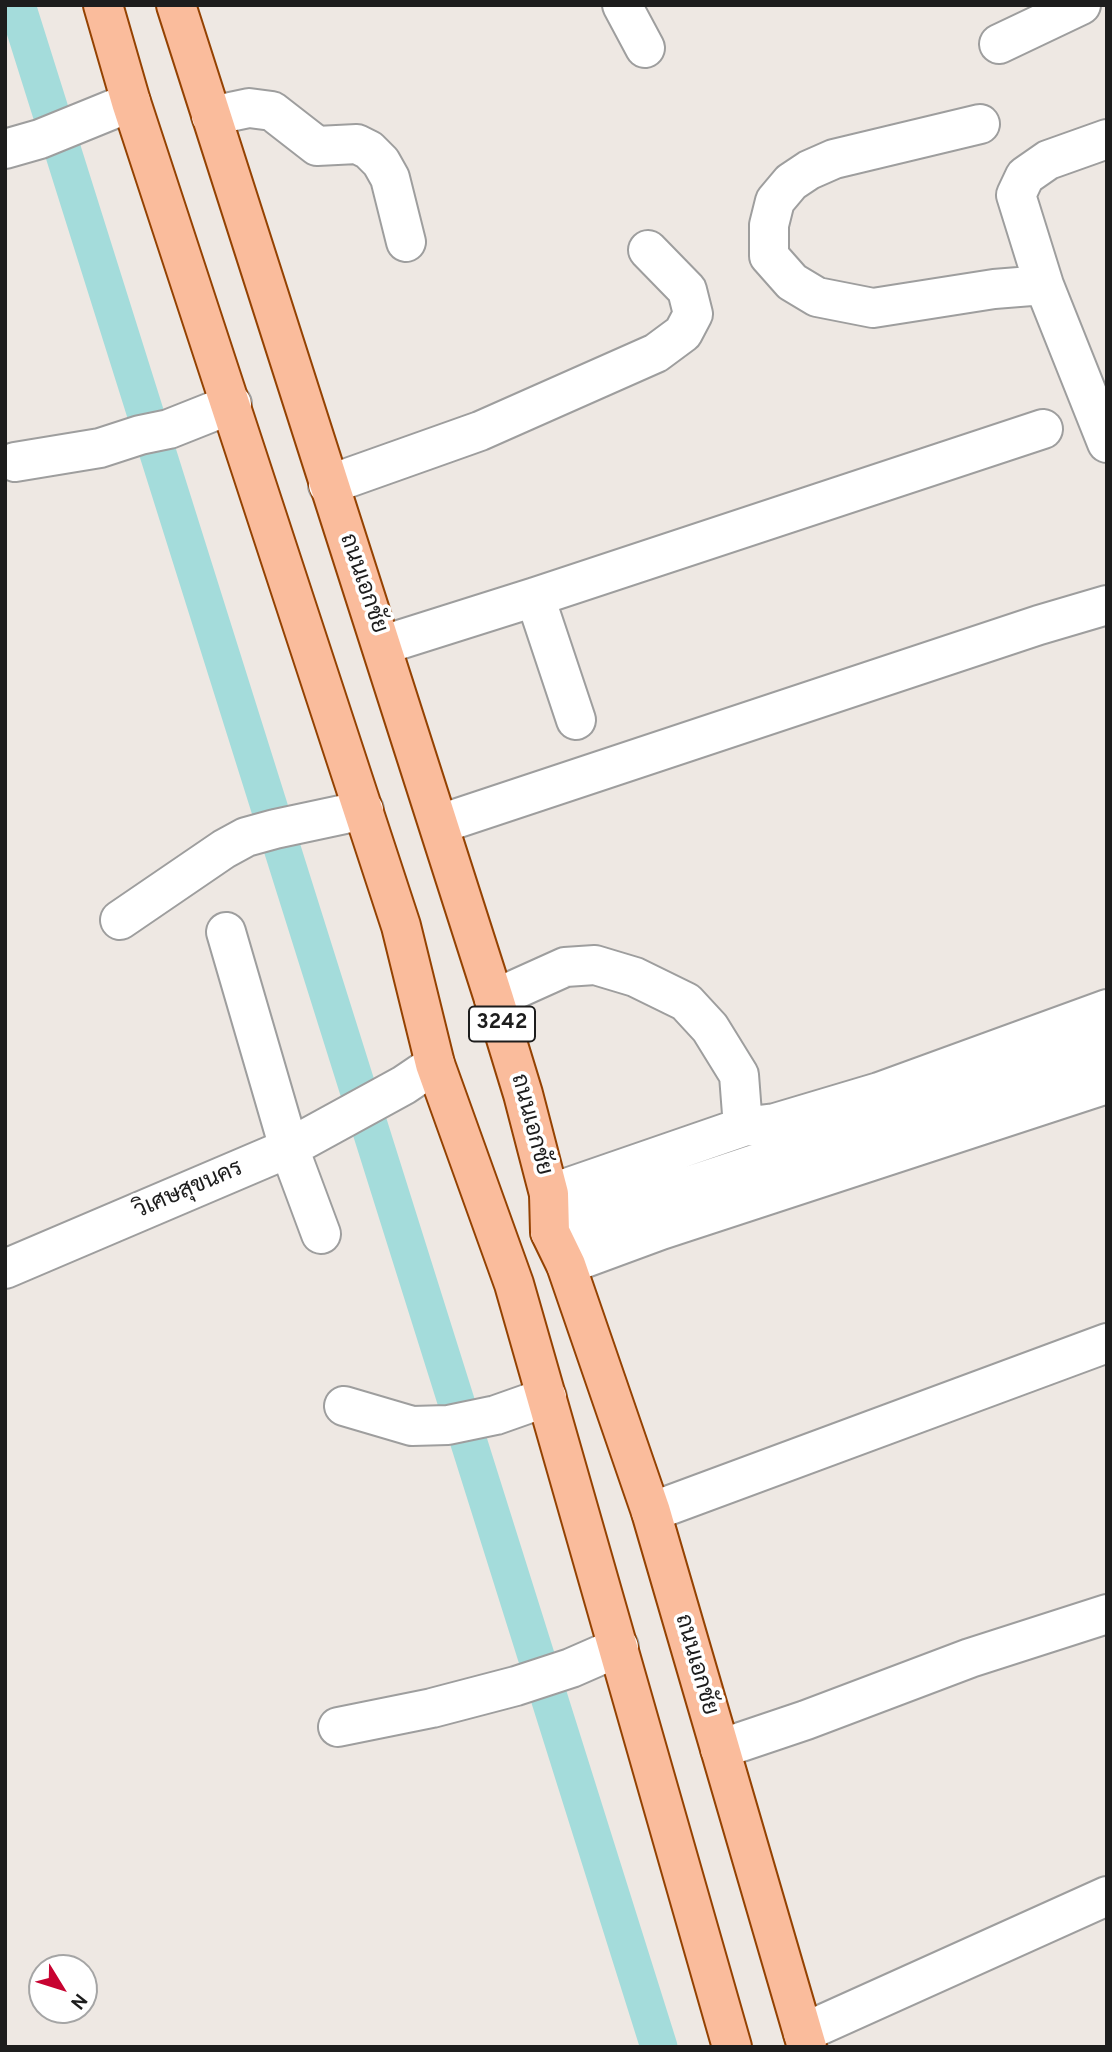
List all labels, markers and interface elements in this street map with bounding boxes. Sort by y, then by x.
street label: ถนนเอกชัย [332,531,392,637]
road number: 3242 [469,1006,535,1042]
street label: ถนนเอกชัย [503,1071,557,1179]
street label: วิเศษสุขนคร [131,1156,247,1226]
street label: ถนนเอกชัย [667,1611,723,1719]
north arrow [28,1954,98,2024]
text: N [64,1988,92,2013]

